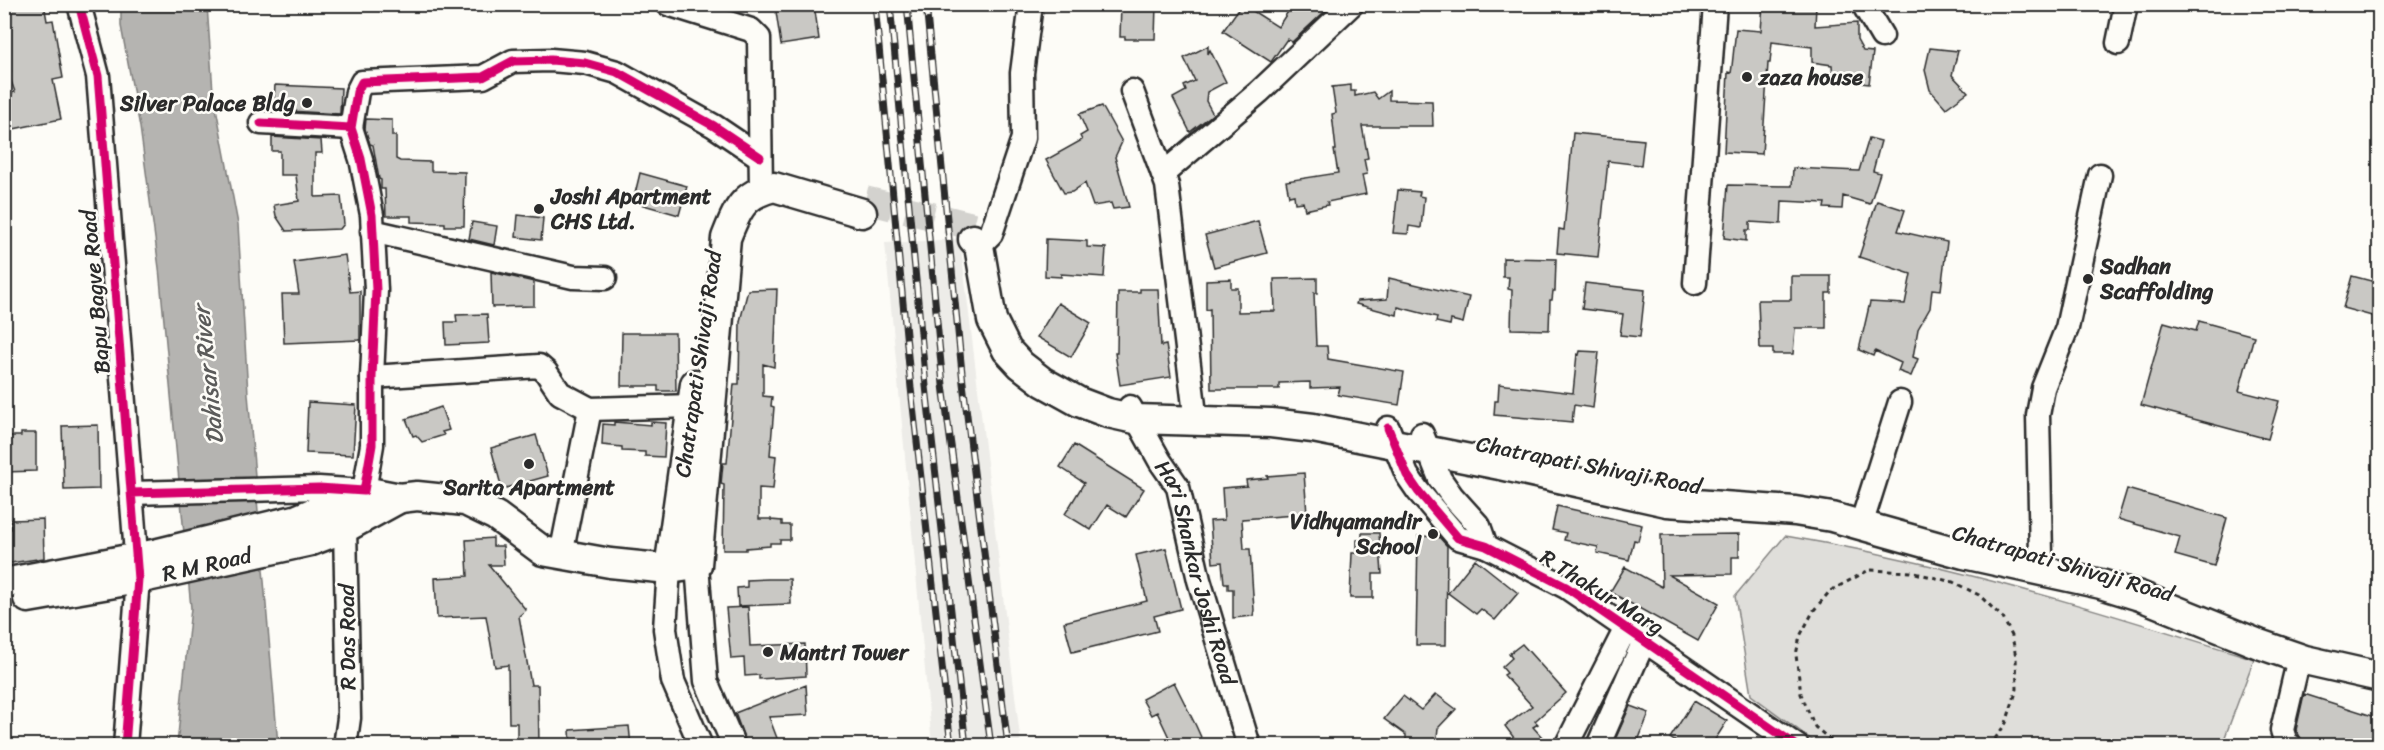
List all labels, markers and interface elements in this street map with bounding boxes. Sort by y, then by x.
place label: zaza house [1757,58,1864,97]
marker: zaza house [1740,70,1754,84]
place label: Silver Palace Bldg [119,84,295,123]
marker: Silver Palace Bldg [300,96,314,110]
place label: Joshi Apartment CHS Ltd. [549,177,712,241]
marker: Joshi Apartment CHS Ltd. [532,202,546,216]
street label: Bapu Bagve Road [68,207,122,376]
street label: Chatrapati Shivaji Road [663,247,733,480]
place label: Sadhan Scaffolding [2099,247,2213,311]
marker: Sadhan Scaffolding [2081,272,2095,286]
water label: Dahisar River [179,299,236,446]
street label: Chatrapati Shivaji Road [1473,424,1706,506]
street label: Hari Shankar Joshi Road [1145,451,1249,691]
marker: Sarita Apartment [522,457,536,471]
place label: Sarita Apartment [442,468,615,507]
place label: Vidhyamandir School [1290,502,1423,566]
street label: Chatrapati Shivaji Road [1948,513,2180,614]
marker: Vidhyamandir School [1426,527,1440,541]
street label: R M Road [158,535,257,593]
street label: R Thakur Marg [1532,538,1672,646]
street label: R Das Road [327,582,367,690]
place label: Mantri Tower [779,633,910,672]
marker: Mantri Tower [761,645,775,659]

